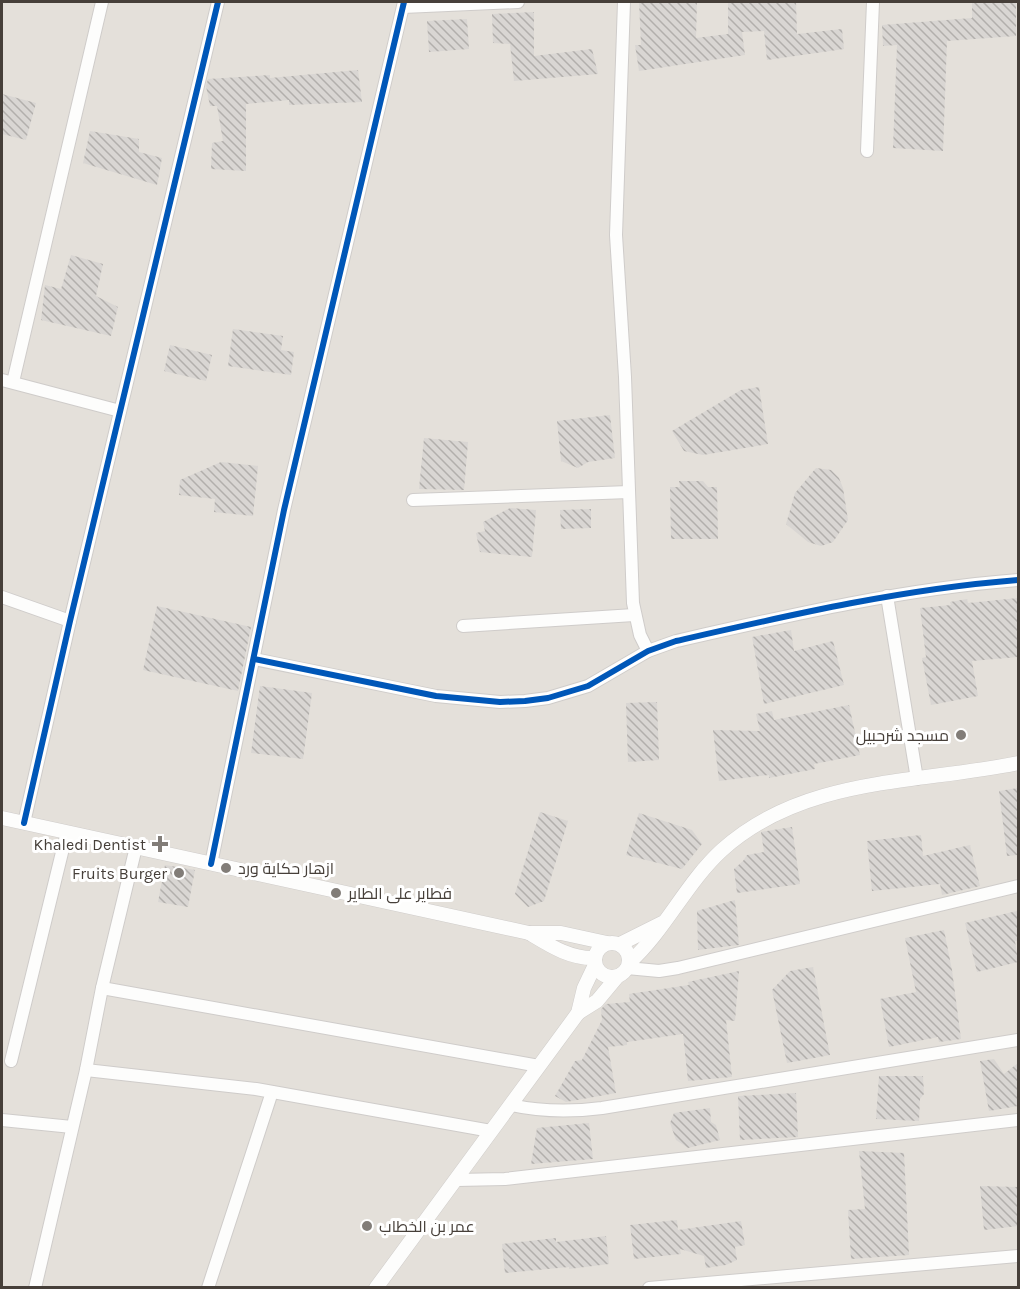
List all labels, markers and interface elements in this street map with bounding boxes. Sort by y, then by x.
place label: مسجد شرحبيل [856,726,949,746]
marker: مسجد شرحبيل [954,728,968,742]
place label: Khaledi Dentist [33,835,146,854]
marker: Khaledi Dentist [151,835,169,853]
place label: ازهار حكاية ورد [238,859,334,878]
marker: ازهار حكاية ورد [219,861,233,875]
place label: Fruits Burger [72,864,167,883]
marker: Fruits Burger [172,866,186,880]
place label: فطاير على الطاير [347,884,452,904]
marker: فطاير على الطاير [329,886,343,900]
place label: عمر بن الخطاب [379,1217,475,1237]
marker: عمر بن الخطاب [360,1219,374,1233]

